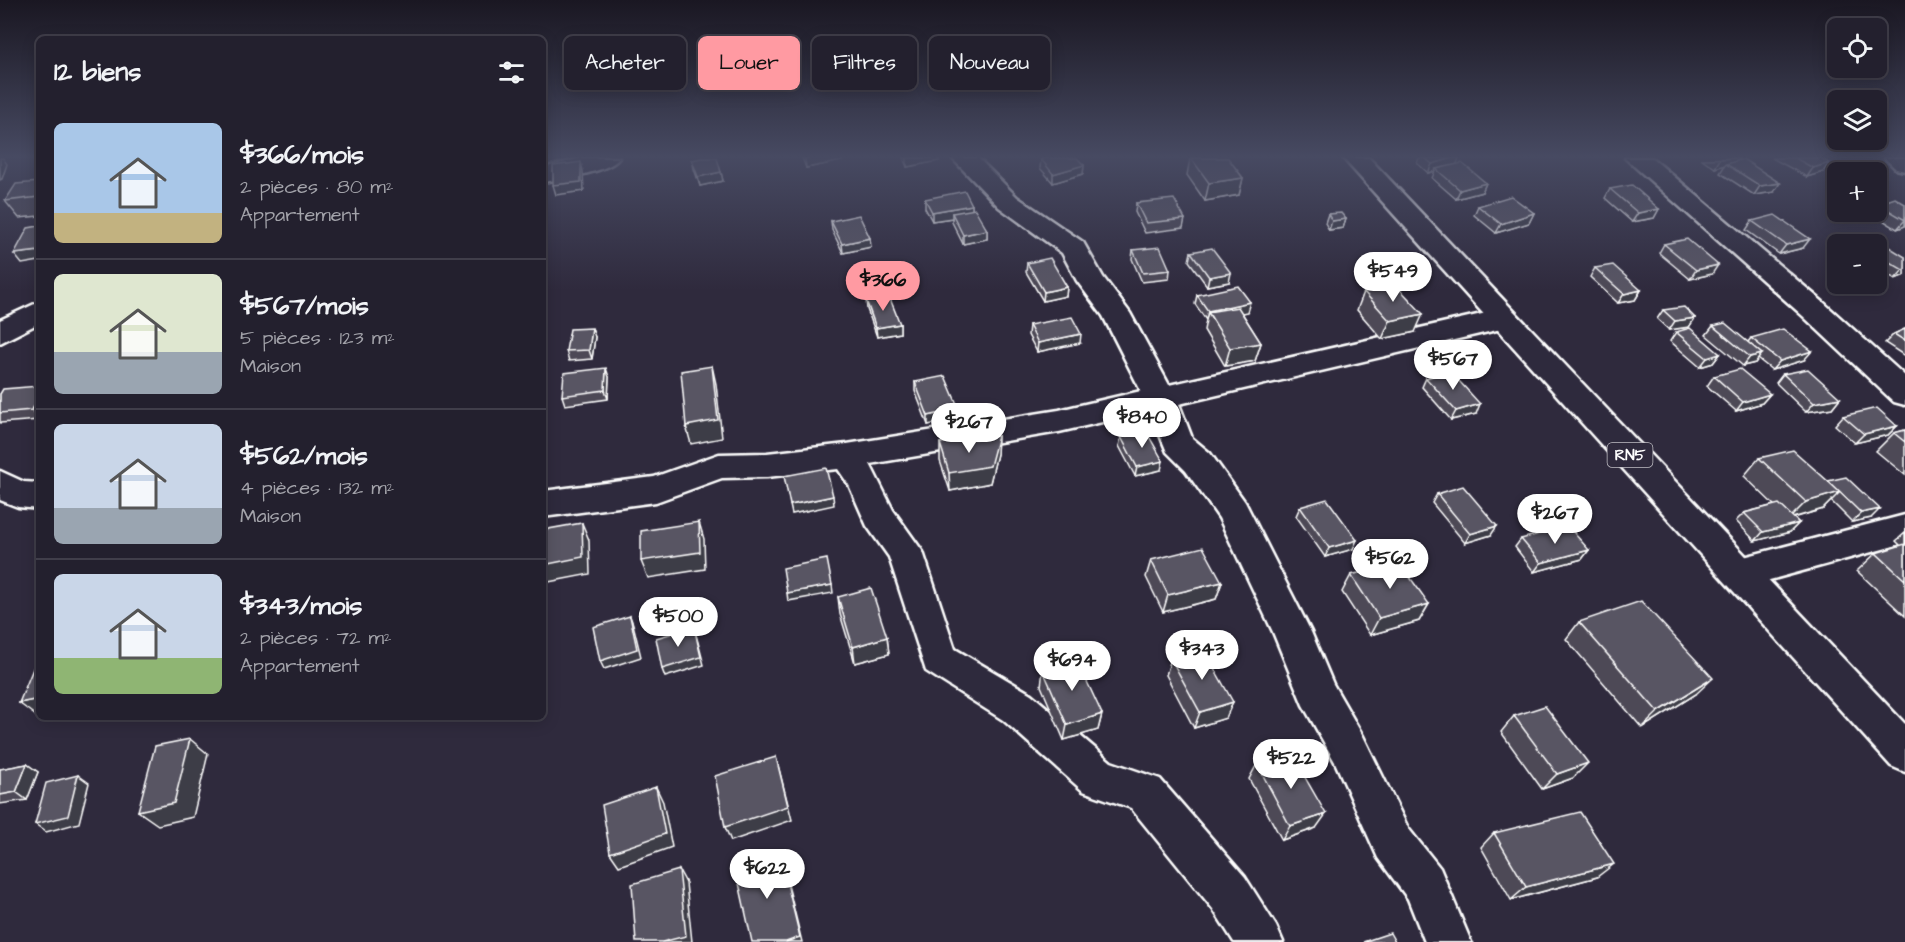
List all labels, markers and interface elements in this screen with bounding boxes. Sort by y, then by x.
map controls [1827,18,1887,294]
button: locate [1827,18,1887,78]
chip: Acheter [564,36,686,90]
chip: Louer [698,36,800,90]
chip: Filtres [812,36,917,90]
chip: Nouveau [929,36,1050,90]
text: 12 biens [54,54,141,90]
icon: filters [495,56,528,89]
button: layers [1827,90,1887,150]
text: $366/mois [240,137,364,173]
icon: home [102,147,174,219]
button: + [1827,162,1887,222]
text: 2 pièces · 80 m² [240,173,393,201]
text: Appartement [240,201,360,229]
button: − [1827,234,1887,294]
pin: $549 [1357,252,1429,303]
text: $549 [1368,257,1418,285]
pin: $366 [847,261,919,312]
text: $366 [860,266,906,294]
text: $567/mois [240,288,369,324]
icon: home [102,298,174,370]
text: 5 pièces · 123 m² [240,324,395,352]
pin: $567 [1417,340,1489,391]
text: $567 [1428,345,1478,373]
text: Maison [240,352,301,380]
pin: $840 [1106,398,1178,449]
pin: $267 [933,403,1005,454]
text: $840 [1117,403,1167,431]
text: $267 [945,408,993,436]
text: $562/mois [240,438,368,474]
road number: RN5 [1608,443,1652,467]
icon: home [102,448,174,520]
text: 4 pièces · 132 m² [240,474,394,502]
pin: $267 [1519,494,1591,545]
text: $267 [1531,499,1579,527]
text: Maison [240,502,301,530]
pin: $562 [1354,539,1426,590]
text: $562 [1365,544,1415,572]
text: $343/mois [240,588,362,624]
pin: $500 [642,597,714,648]
icon: home [102,598,174,670]
text: $500 [653,602,703,630]
text: 2 pièces · 72 m² [240,624,392,652]
pin: $343 [1166,630,1238,681]
text: $343 [1179,635,1225,663]
pin: $694 [1036,641,1108,692]
text: $694 [1048,646,1096,674]
text: Appartement [240,652,360,680]
pin: $522 [1255,739,1327,790]
text: $522 [1267,744,1315,772]
pin: $622 [731,849,803,900]
text: $622 [744,854,790,882]

